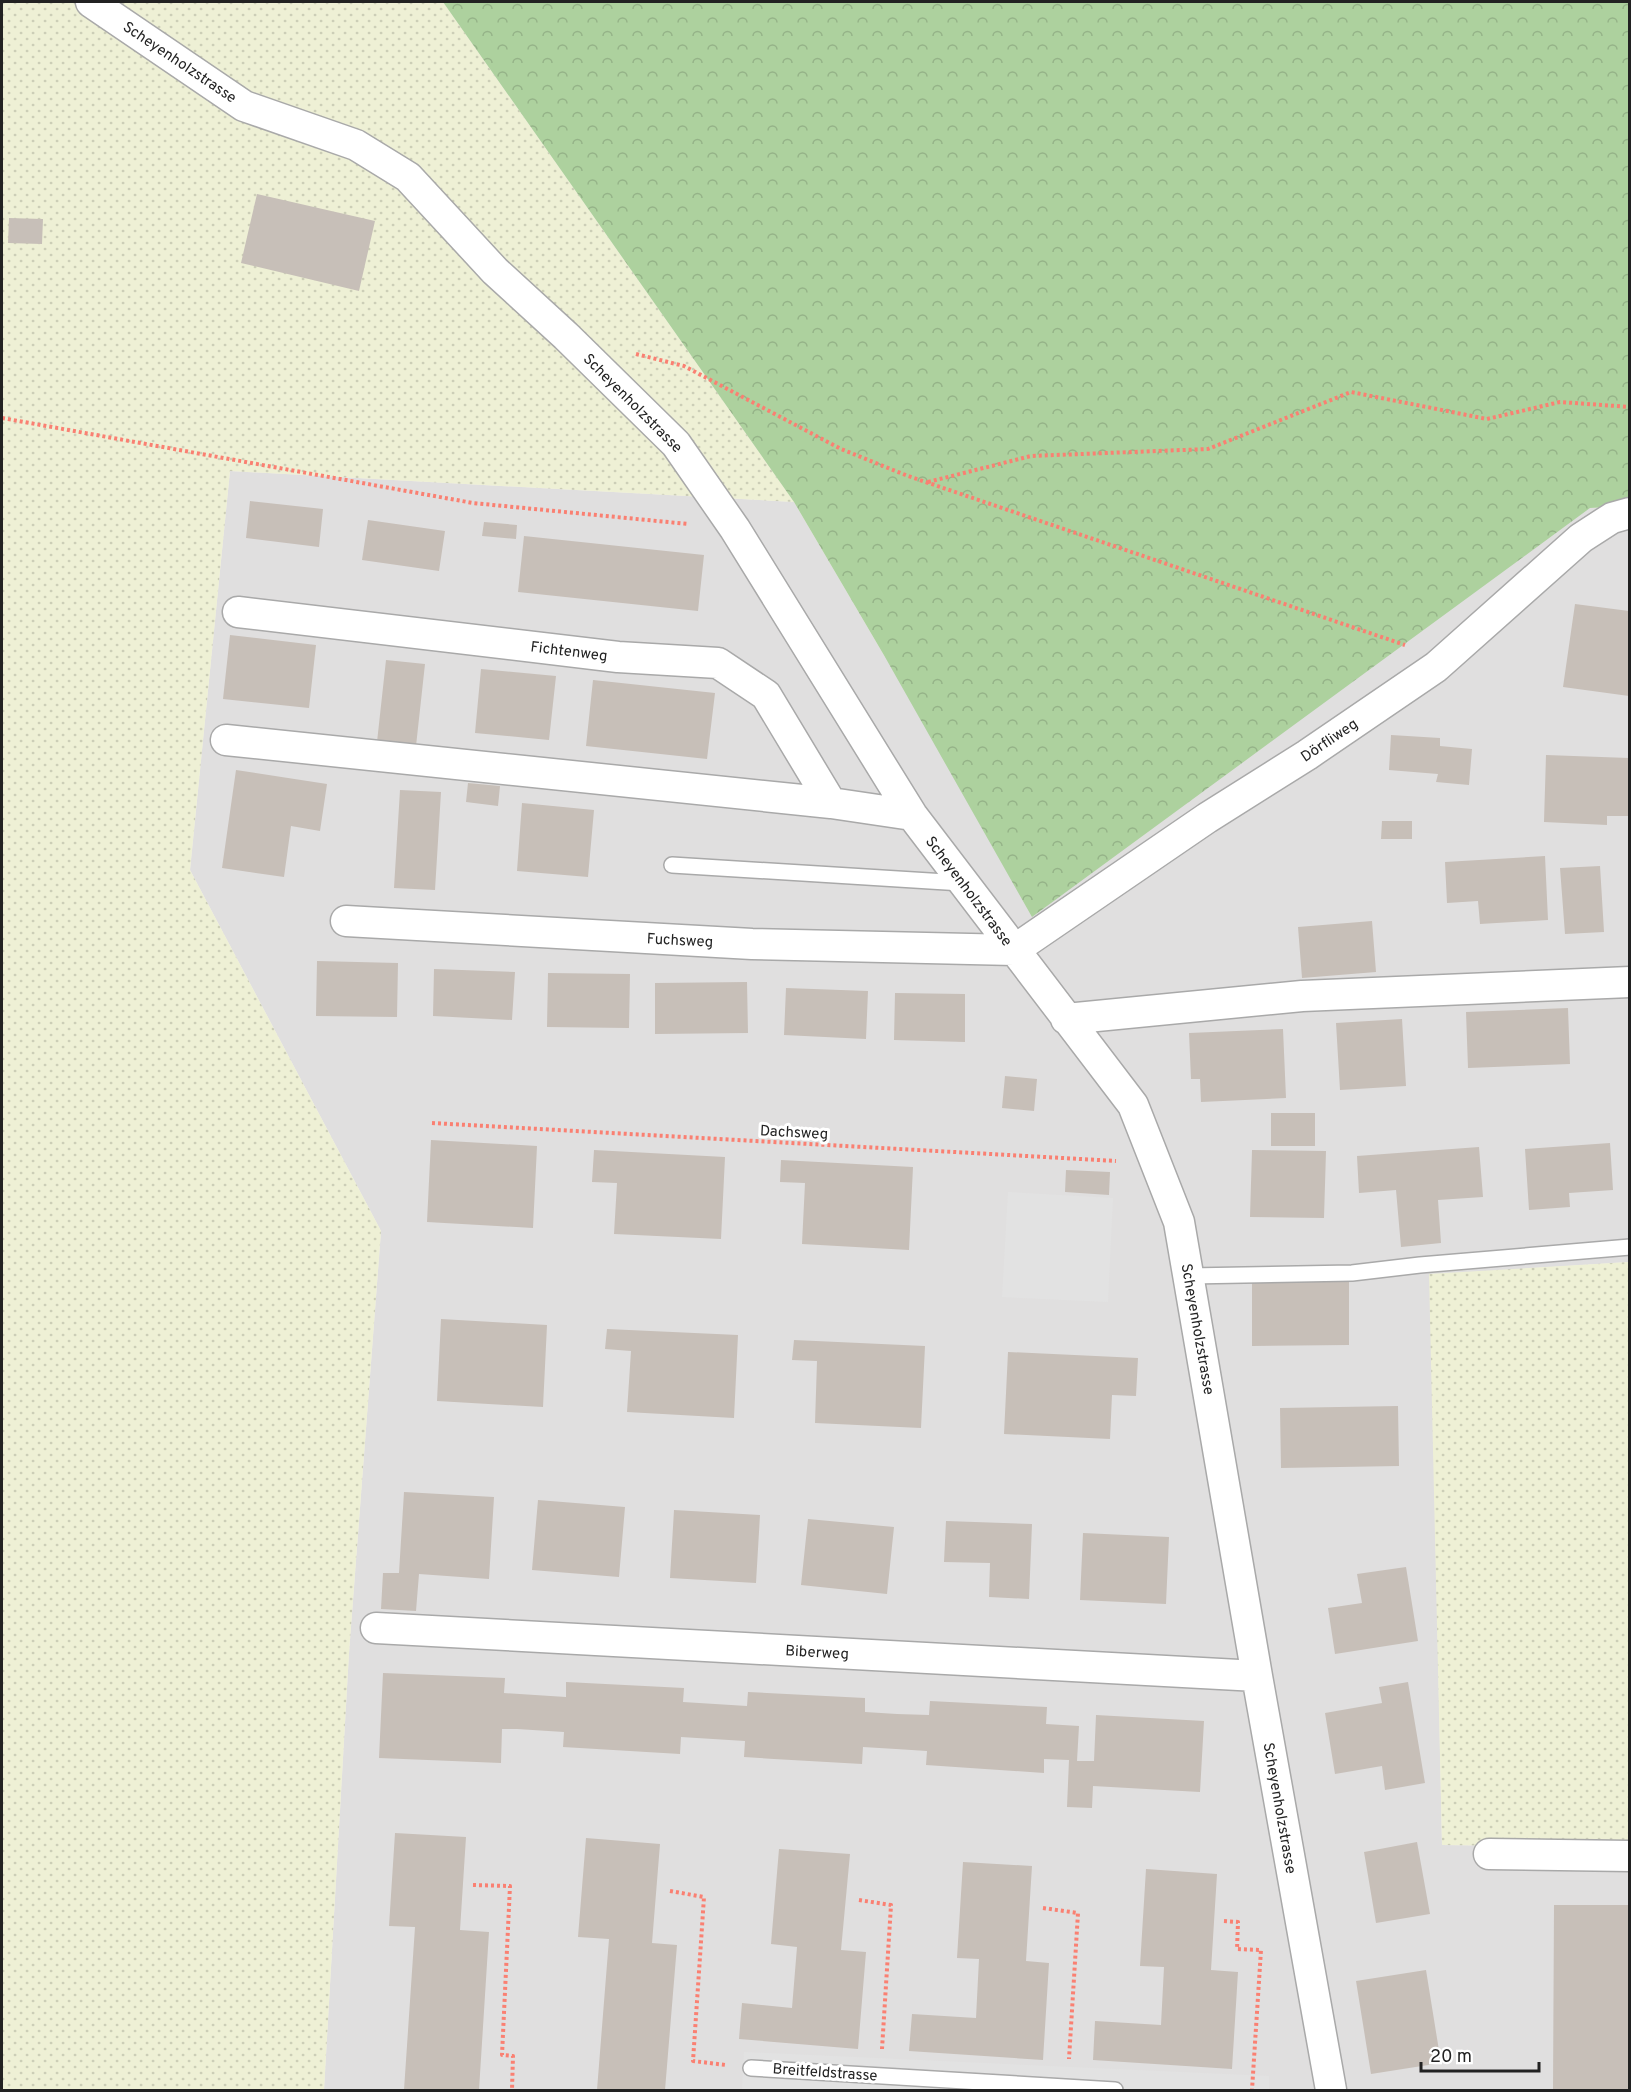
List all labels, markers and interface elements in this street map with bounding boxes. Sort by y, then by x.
street label: Scheyenholzstrasse [119,18,240,108]
street label: Scheyenholzstrasse [578,350,686,458]
street label: Fichtenweg [529,638,608,667]
street label: Dörfliweg [1298,715,1362,767]
street label: Scheyenholzstrasse [920,833,1015,951]
street label: Fuchsweg [646,930,714,953]
street label: Dachsweg [759,1122,829,1145]
street label: Scheyenholzstrasse [1176,1262,1217,1396]
street label: Biberweg [785,1642,849,1665]
street label: Scheyenholzstrasse [1258,1741,1299,1875]
scale bar [1421,2035,1540,2073]
text: 20 m [1430,2046,1472,2069]
street label: Breitfeldstrasse [772,2060,878,2087]

